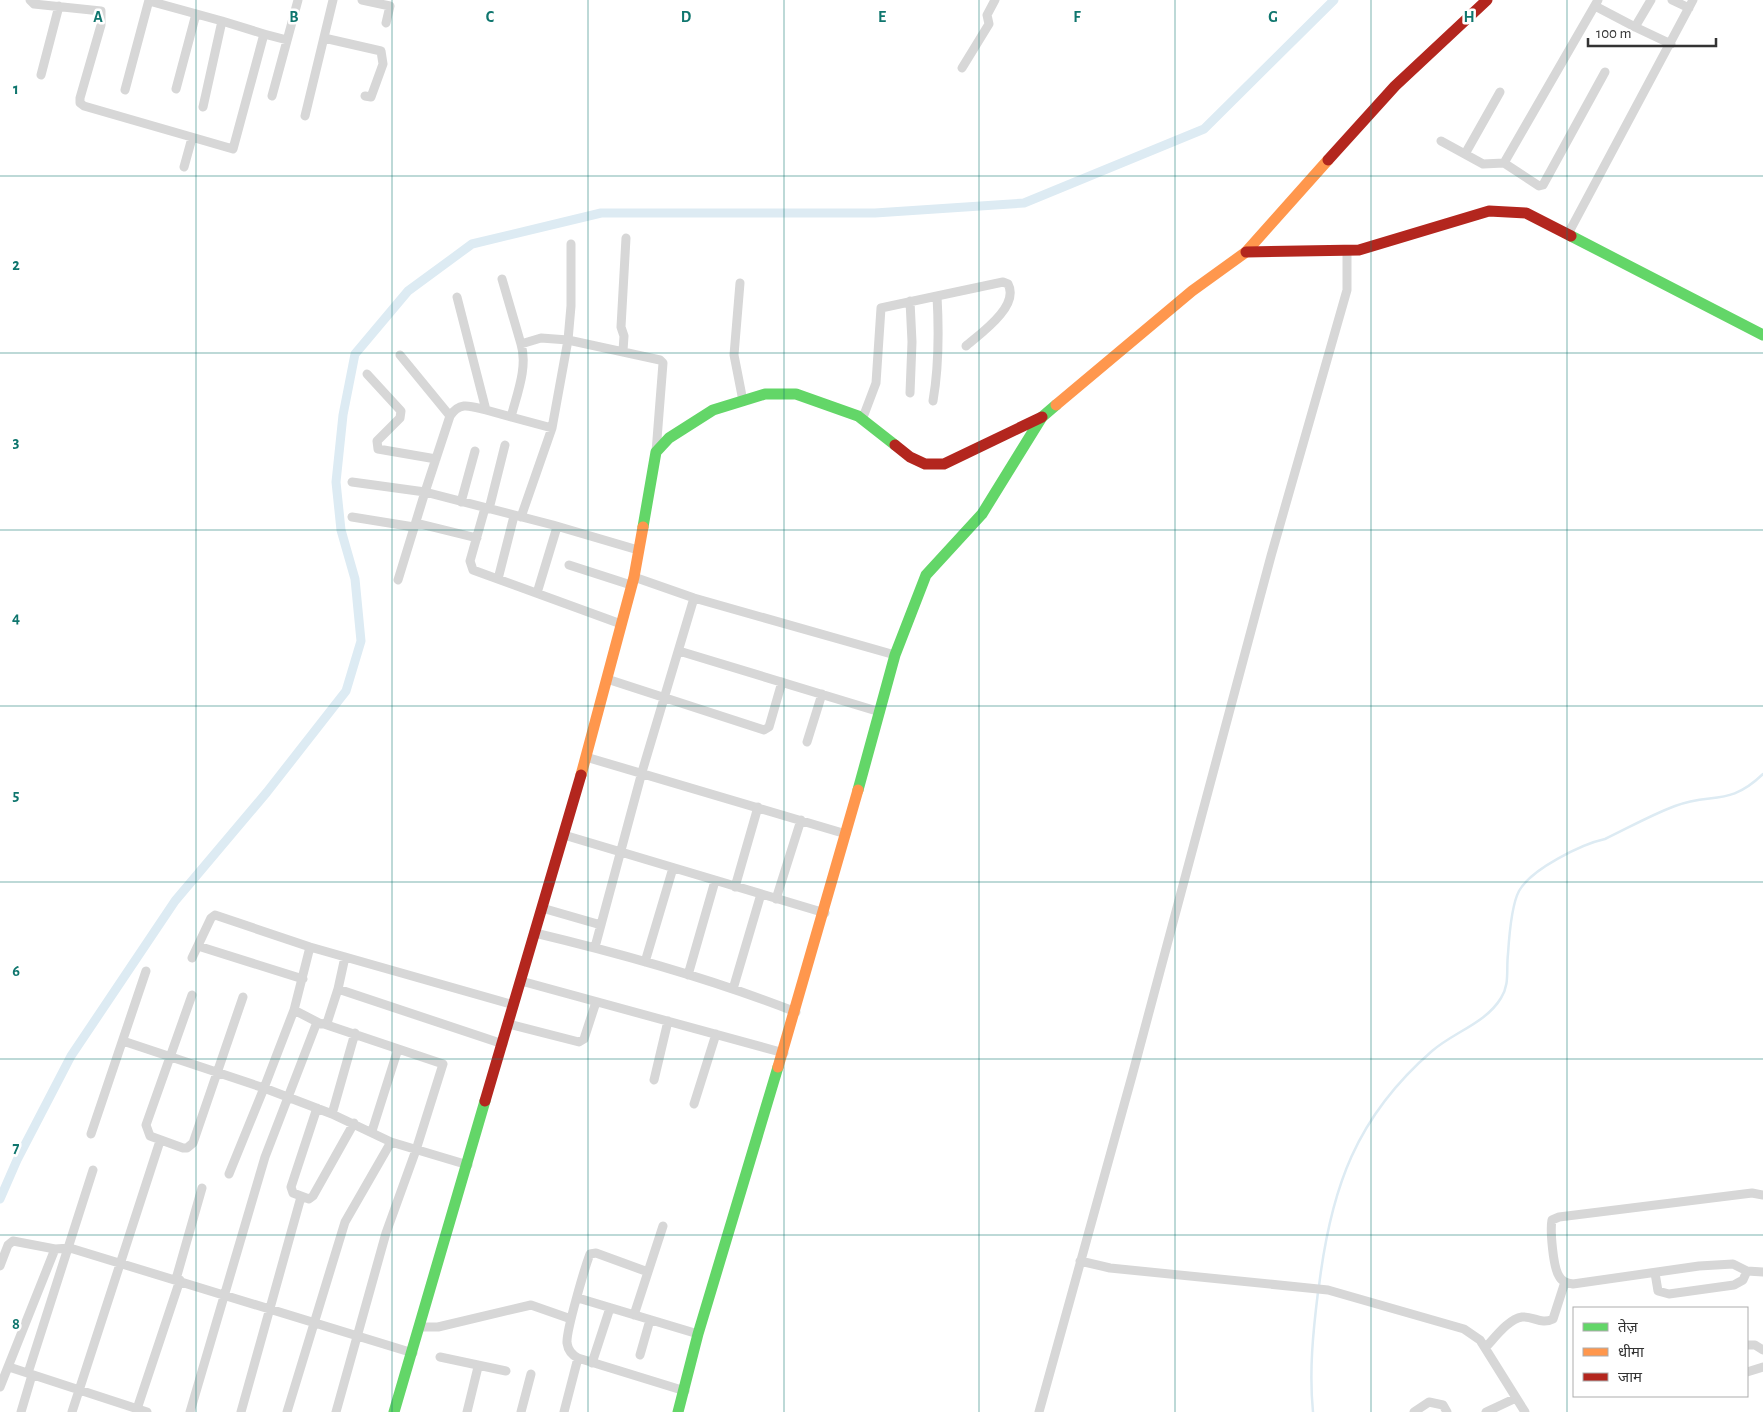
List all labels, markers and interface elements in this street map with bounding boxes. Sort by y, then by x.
text: A [93,9,103,25]
text: B [289,9,299,25]
text: C [486,9,495,25]
text: D [681,9,692,25]
text: E [878,9,886,25]
text: F [1073,9,1081,25]
text: G [1268,9,1278,25]
text: H [1463,9,1475,25]
scale bar [1588,15,1716,47]
text: 100 m [1596,26,1631,41]
text: 1 [13,81,19,97]
text: 2 [12,257,20,273]
text: 3 [13,434,20,450]
text: 4 [12,610,20,626]
text: 5 [13,787,20,803]
text: 6 [12,963,20,979]
text: 7 [13,1140,20,1156]
legend [1573,1307,1748,1397]
text: 8 [12,1316,20,1332]
text: तेज़ [1618,1318,1639,1335]
text: धीमा [1618,1344,1645,1360]
text: जाम [1618,1370,1643,1385]

